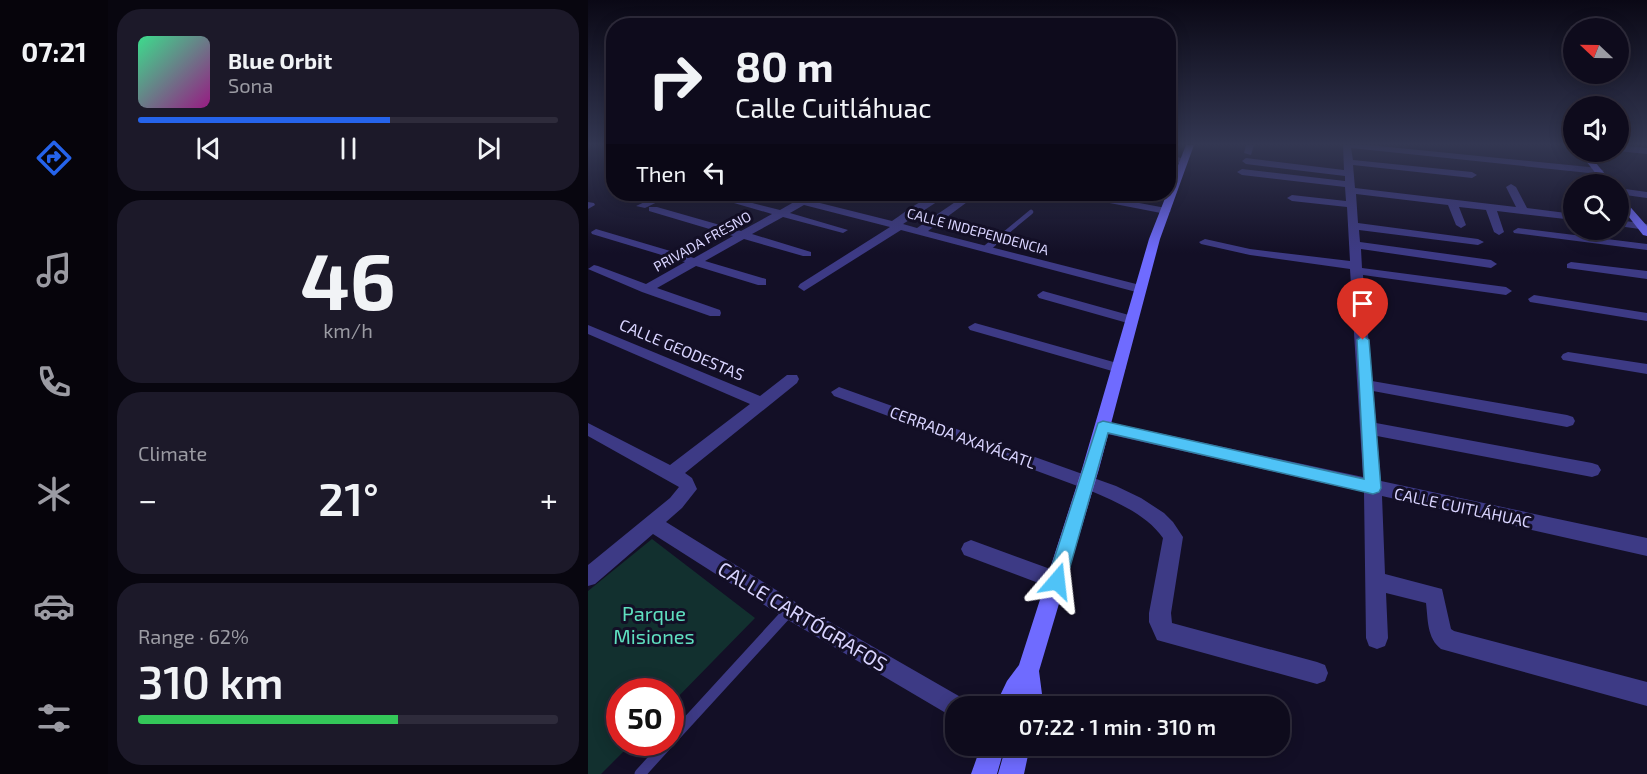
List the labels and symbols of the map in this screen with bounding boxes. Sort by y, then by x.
north arrow [1563,18,1629,84]
street label: CALLE INDEPENDENCIA [905,204,1051,258]
street label: PRIVADA FRESNO [650,207,754,275]
pin [1337,278,1388,340]
street label: CALLE GEODESTAS [617,314,747,384]
street label: CERRADA AXAYÁCATL [888,402,1038,472]
street label: CALLE CUITLÁHUAC [1393,483,1533,531]
position arrow [1025,549,1089,613]
street label: CALLE CARTÓGRAFOS [714,556,892,676]
park label: Parque Misiones [613,601,695,648]
speed limit sign: 50 [606,678,684,756]

